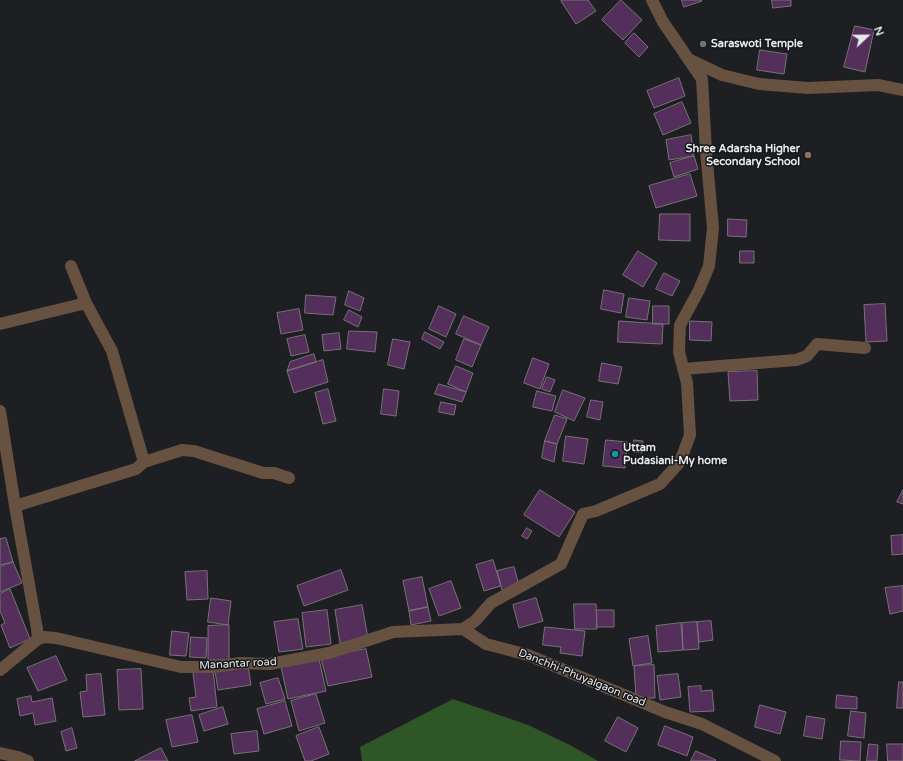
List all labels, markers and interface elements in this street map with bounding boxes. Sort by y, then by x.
north arrow [847,16,887,56]
text: N [871,25,886,38]
place label: Saraswoti Temple [711,37,803,51]
marker: Saraswoti Temple [698,39,708,49]
place label: Shree Adarsha Higher Secondary School [686,142,800,168]
marker: Shree Adarsha Higher Secondary School [803,150,813,160]
place label: Uttam Pudasiani-My home [623,441,727,467]
marker: Uttam Pudasiani-My home [610,449,620,459]
street label: Danchhi-Phuyalgaon road [516,646,648,710]
street label: Manantar road [199,655,277,673]

